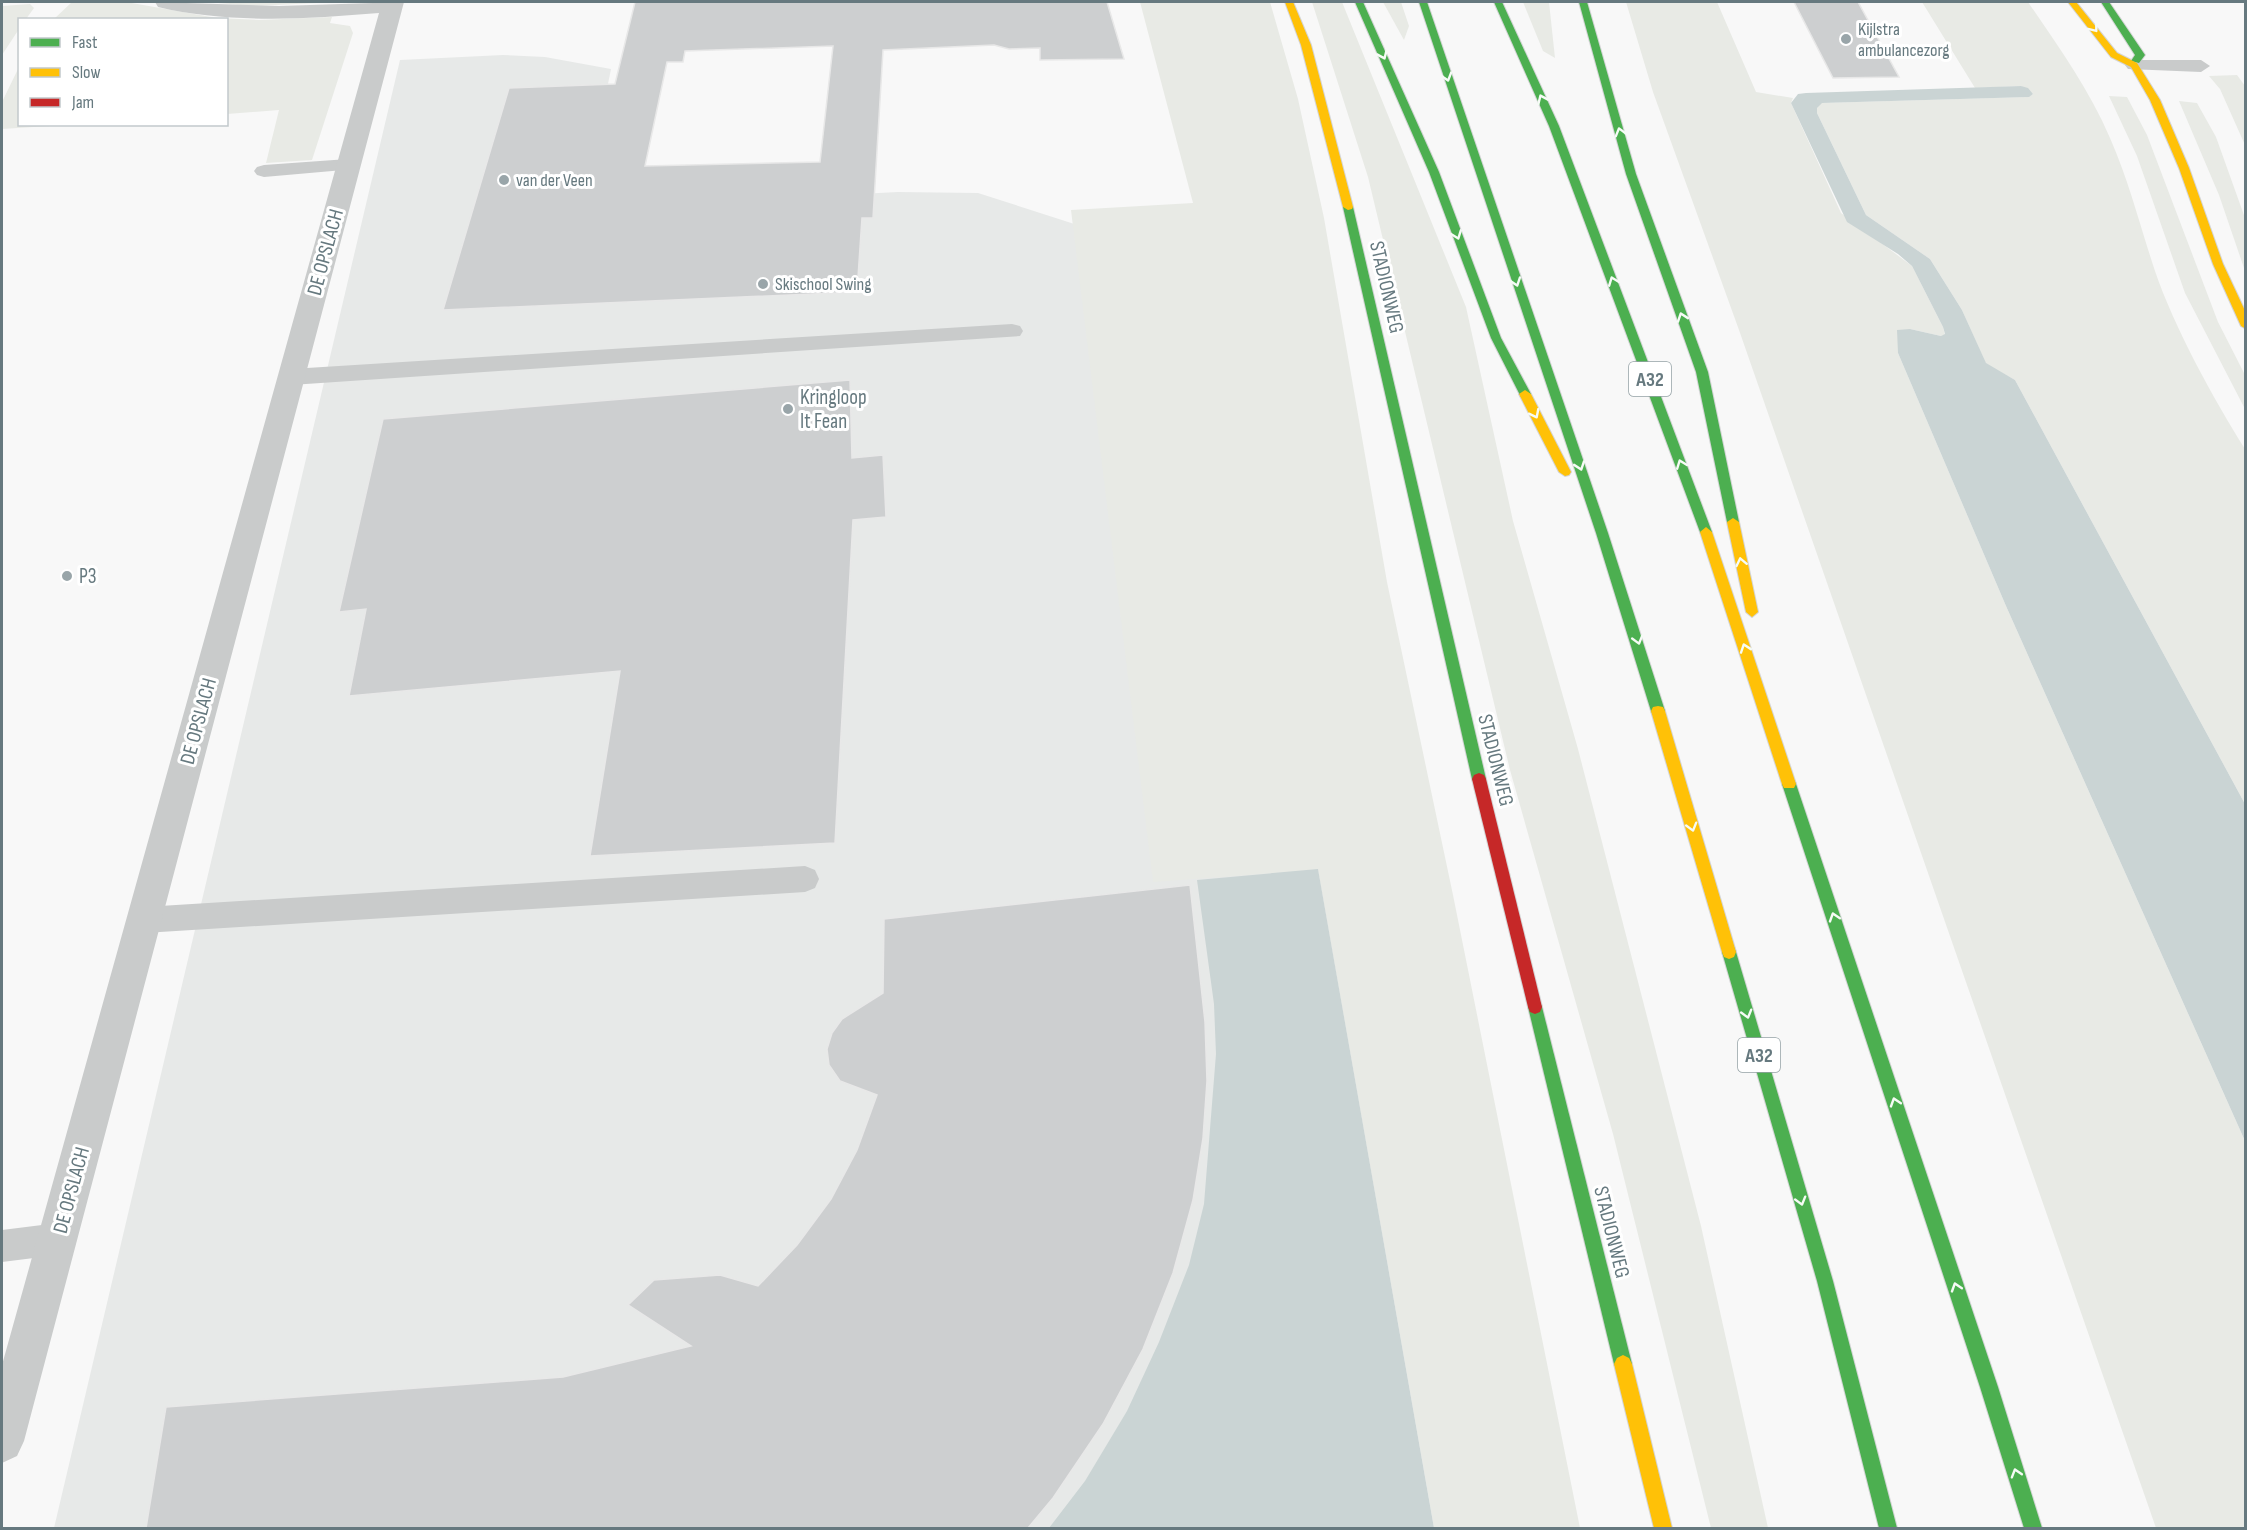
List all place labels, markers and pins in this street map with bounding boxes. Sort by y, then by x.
place label: Kijlstra ambulancezorg [1858,19,1949,61]
marker: Kijlstra ambulancezorg [1839,32,1853,46]
place label: van der Veen [516,170,593,191]
marker: van der Veen [497,173,511,187]
place label: Skischool Swing [775,274,871,295]
marker: Skischool Swing [756,277,770,291]
place label: Kringloop It Fean [800,385,867,434]
marker: Kringloop It Fean [781,402,795,416]
place label: P3 [79,564,97,589]
marker: P3 [60,569,74,583]

